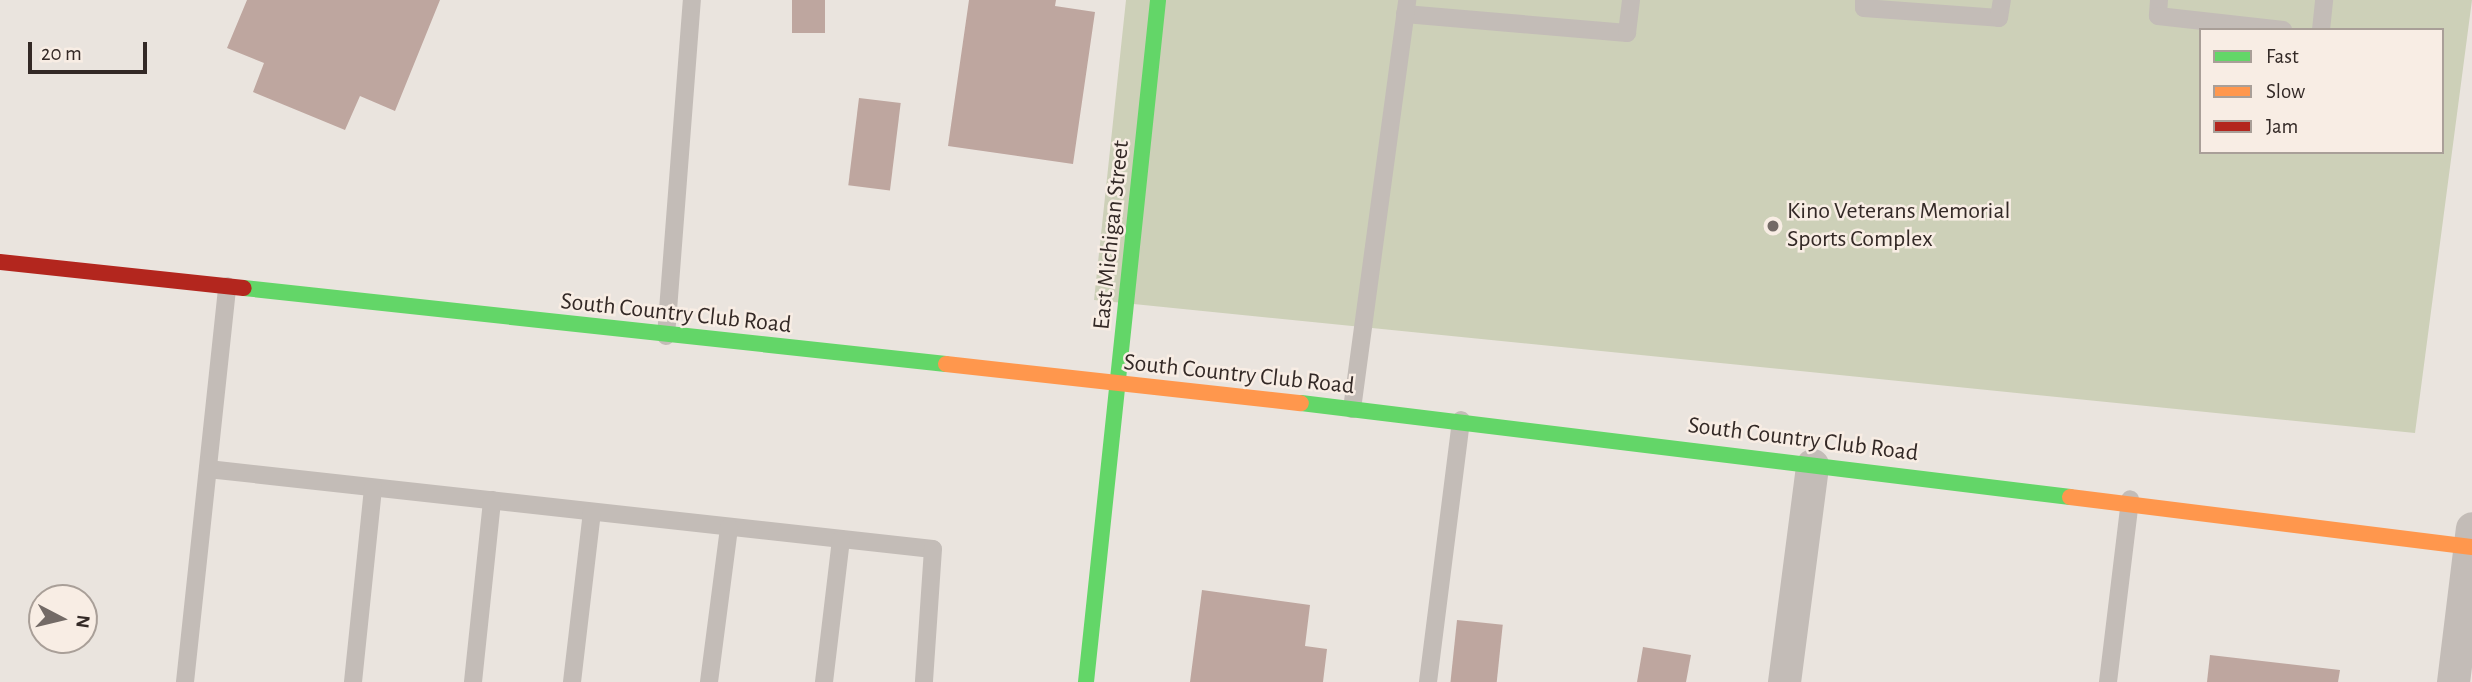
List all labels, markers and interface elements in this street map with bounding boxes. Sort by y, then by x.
scale bar [32,28,150,72]
legend [2199,28,2444,154]
text: 20 m [41,43,82,64]
text: Fast [2266,46,2299,67]
text: Slow [2266,81,2305,102]
text: Jam [2266,116,2298,137]
street label: East Michigan Street [1088,139,1136,331]
place label: Kino Veterans Memorial Sports Complex [1787,198,2010,254]
marker: Kino Veterans Memorial Sports Complex [1765,218,1781,234]
street label: South Country Club Road [559,288,793,340]
street label: South Country Club Road [1122,349,1356,401]
street label: South Country Club Road [1686,412,1920,468]
north arrow [28,584,98,654]
text: N [72,614,93,629]

